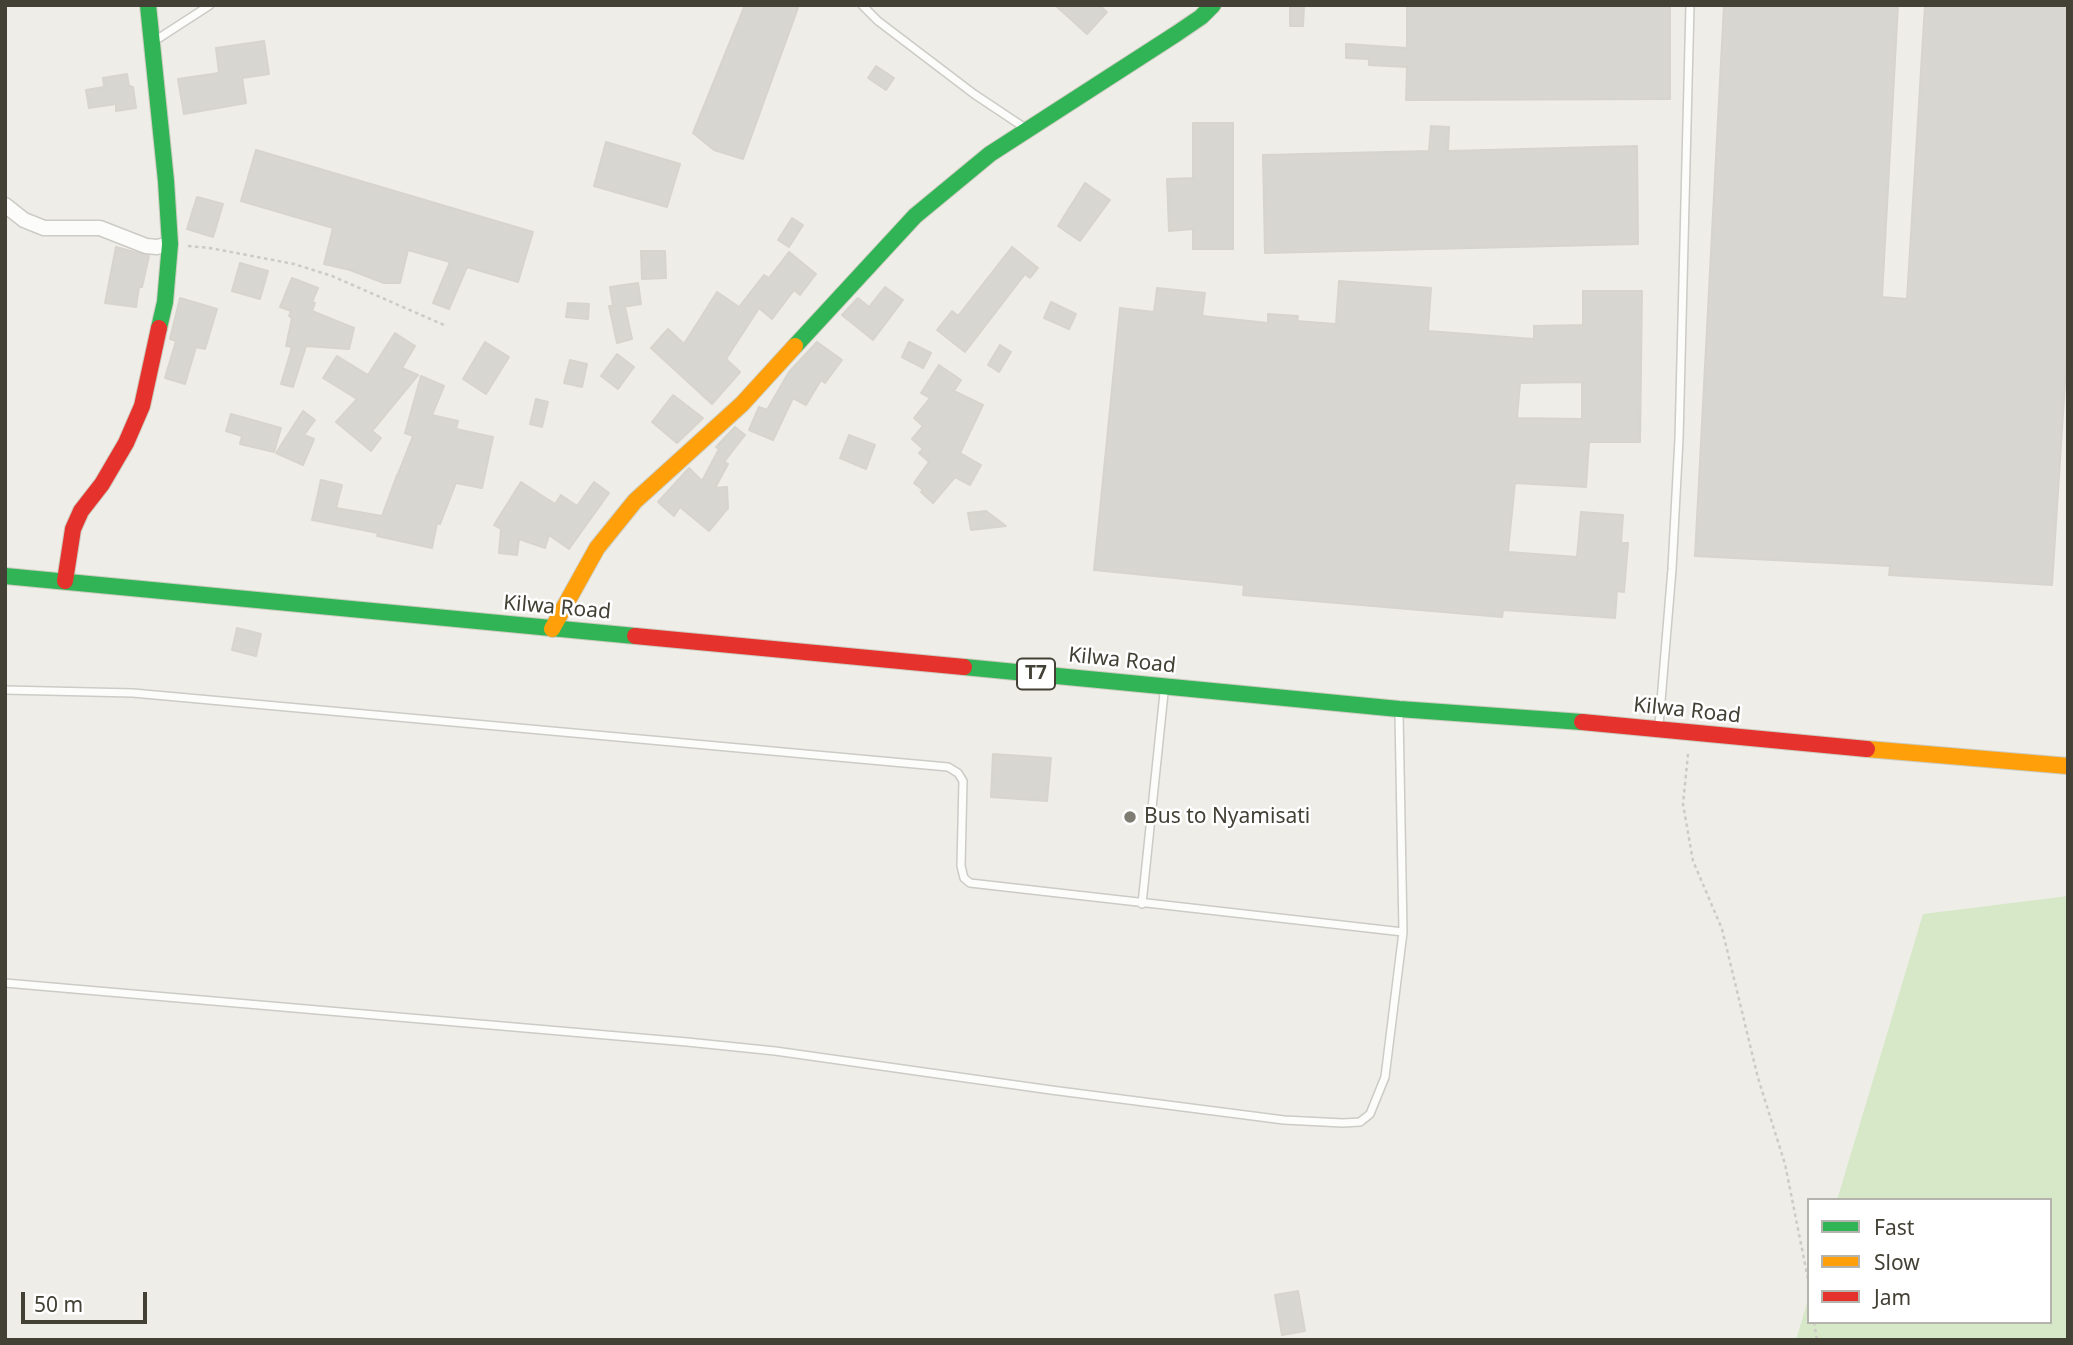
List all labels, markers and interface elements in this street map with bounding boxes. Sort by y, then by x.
street label: Kilwa Road [502,591,612,625]
street label: Kilwa Road [1067,643,1177,679]
road number: T7 [1017,659,1055,690]
street label: Kilwa Road [1632,693,1742,729]
place label: Bus to Nyamisati [1144,804,1310,830]
marker: Bus to Nyamisati [1122,809,1138,825]
legend [1807,1198,2052,1324]
text: Fast [1874,1213,1914,1241]
text: Slow [1874,1248,1920,1276]
scale bar [24,1278,150,1322]
text: Jam [1874,1283,1911,1311]
text: 50 m [34,1290,83,1318]

